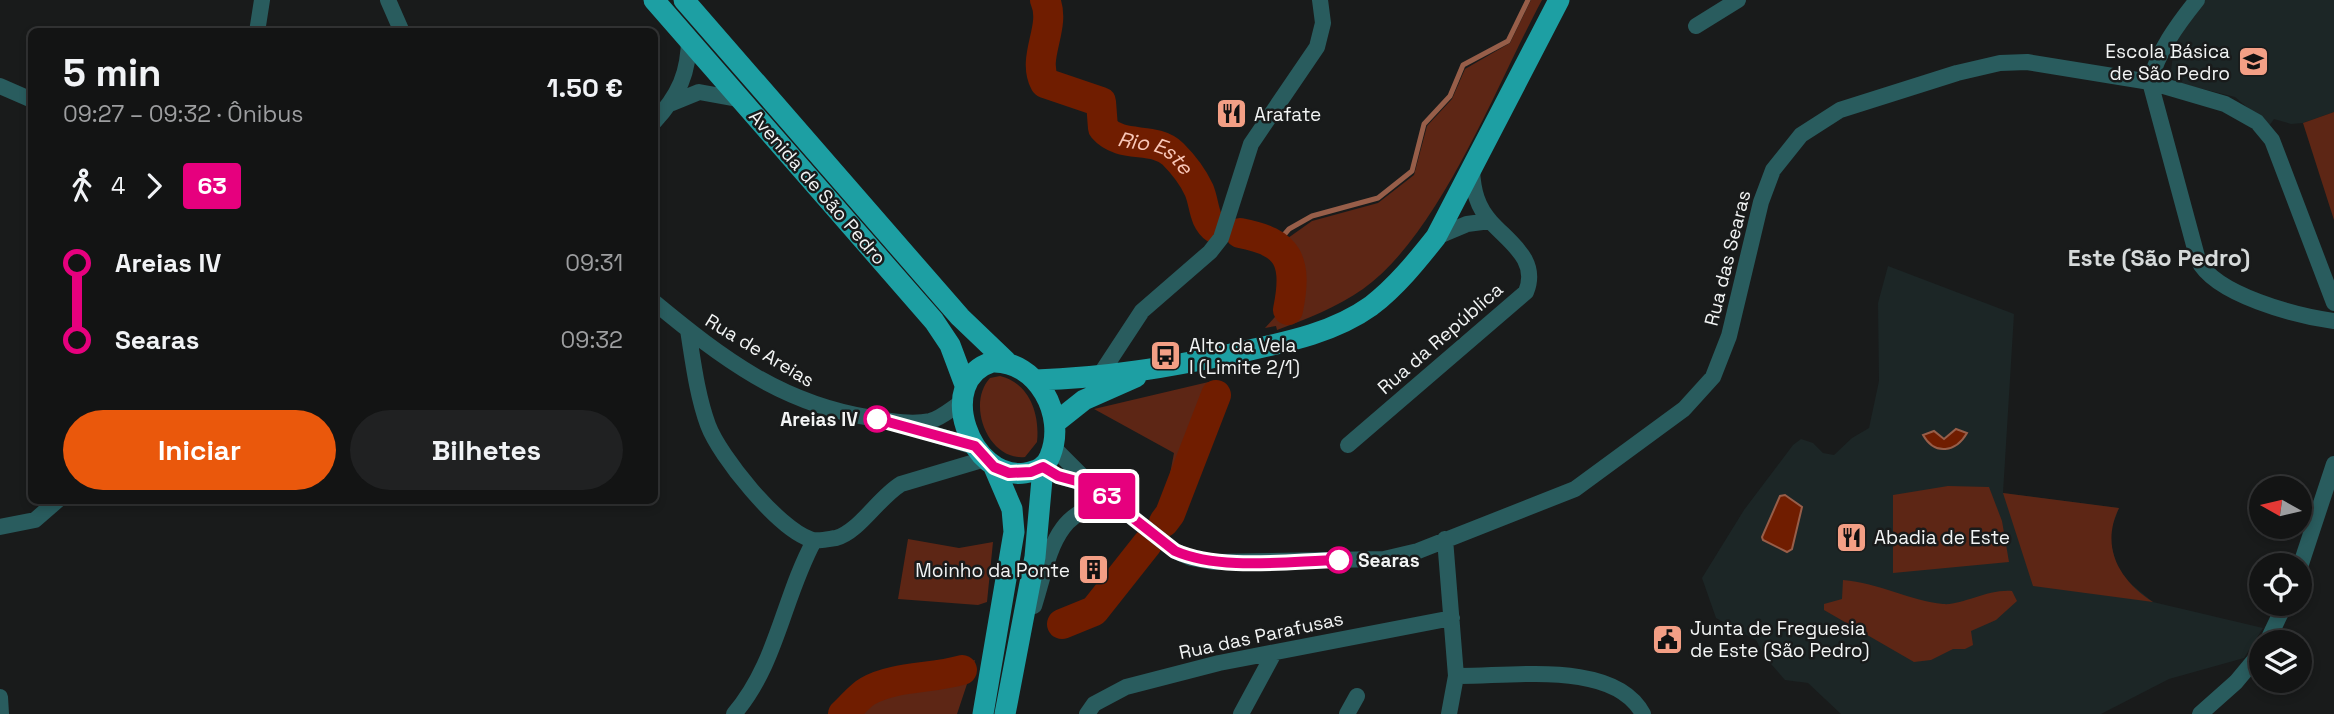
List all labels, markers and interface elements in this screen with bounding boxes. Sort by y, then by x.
place label: Escola Básica de São Pedro [2105,39,2230,86]
school or university icon: Escola Básica de São Pedro [2236,45,2270,79]
text: 5 min [63,49,161,97]
text: 1.50 € [547,71,623,105]
restaurant icon: Arafate [1214,97,1248,131]
text: 09:27 – 09:32 · Ônibus [63,99,303,129]
place label: Arafate [1254,102,1321,127]
street label: Avenida de São Pedro [743,105,892,270]
water label: Rio Este [1115,125,1200,181]
icon: walk [63,167,101,205]
icon: forward [135,167,173,205]
text: 63 [197,170,227,201]
text: 4 [111,171,125,201]
street label: Rua das Searas [1699,188,1756,329]
district label: Este (São Pedro) [2068,243,2250,273]
text: Areias IV [115,246,221,280]
text: 09:31 [565,248,623,278]
street label: Rua da República [1372,277,1508,400]
street label: Rua de Areias [701,308,819,393]
text: Searas [115,323,199,357]
text: 09:32 [561,325,623,355]
place label: Alto da Vela I (Limite 2/1) [1189,333,1300,380]
bus stop icon: Alto da Vela I (Limite 2/1) [1149,339,1183,373]
marker: Areias IV [864,406,890,432]
place label: Areias IV [780,407,858,432]
button: Iniciar [63,410,336,490]
button: Bilhetes [350,410,623,490]
line badge: 63 [1076,473,1138,519]
north arrow [2249,476,2312,539]
map controls [2249,476,2312,693]
text: 63 [1092,480,1122,511]
restaurant icon: Abadia de Este [1834,520,1868,554]
place label: Abadia de Este [1874,525,2010,550]
marker: Searas [1326,547,1352,573]
place label: Searas [1358,548,1420,573]
building icon: Moinho da Ponte [1076,553,1110,587]
button: locate [2249,553,2312,616]
place label: Moinho da Ponte [915,558,1070,583]
street label: Rua das Parafusas [1177,606,1346,665]
place label: Junta de Freguesia de Este (São Pedro) [1690,616,1870,663]
public building icon: Junta de Freguesia de Este (São Pedro) [1650,622,1684,656]
button: layers [2249,630,2312,693]

